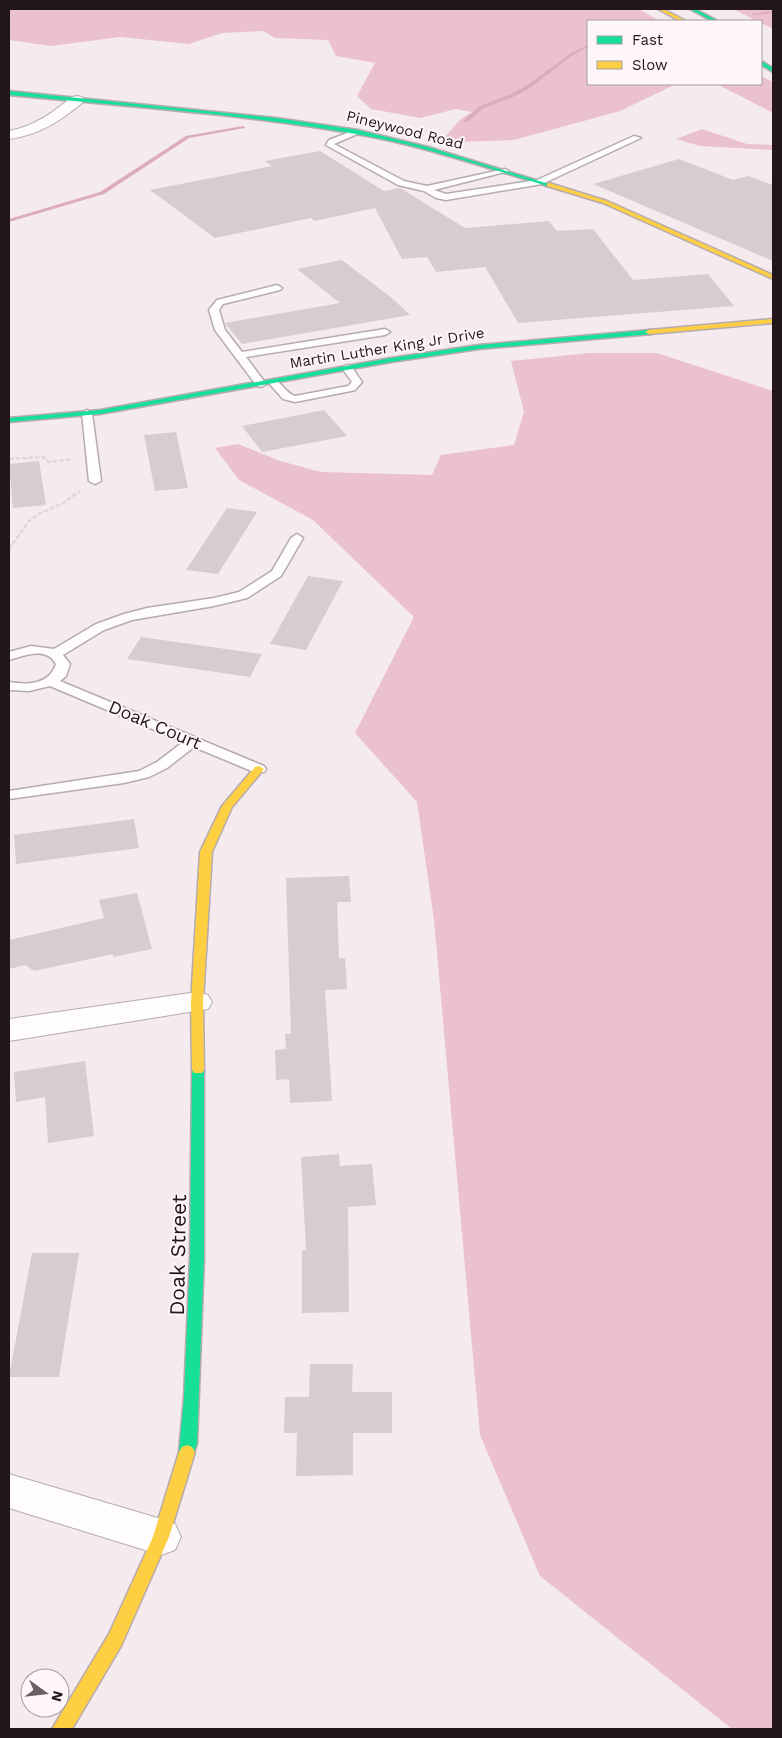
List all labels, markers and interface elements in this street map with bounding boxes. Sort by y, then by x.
legend [587,20,762,85]
text: Fast [632,31,664,49]
text: Slow [632,56,668,74]
street label: Pineywood Road [345,107,465,153]
street label: Martin Luther King Jr Drive [288,324,486,372]
street label: Doak Court [106,696,205,754]
street label: Doak Street [164,1194,191,1316]
north arrow [20,1668,70,1718]
text: N [48,1689,67,1703]

